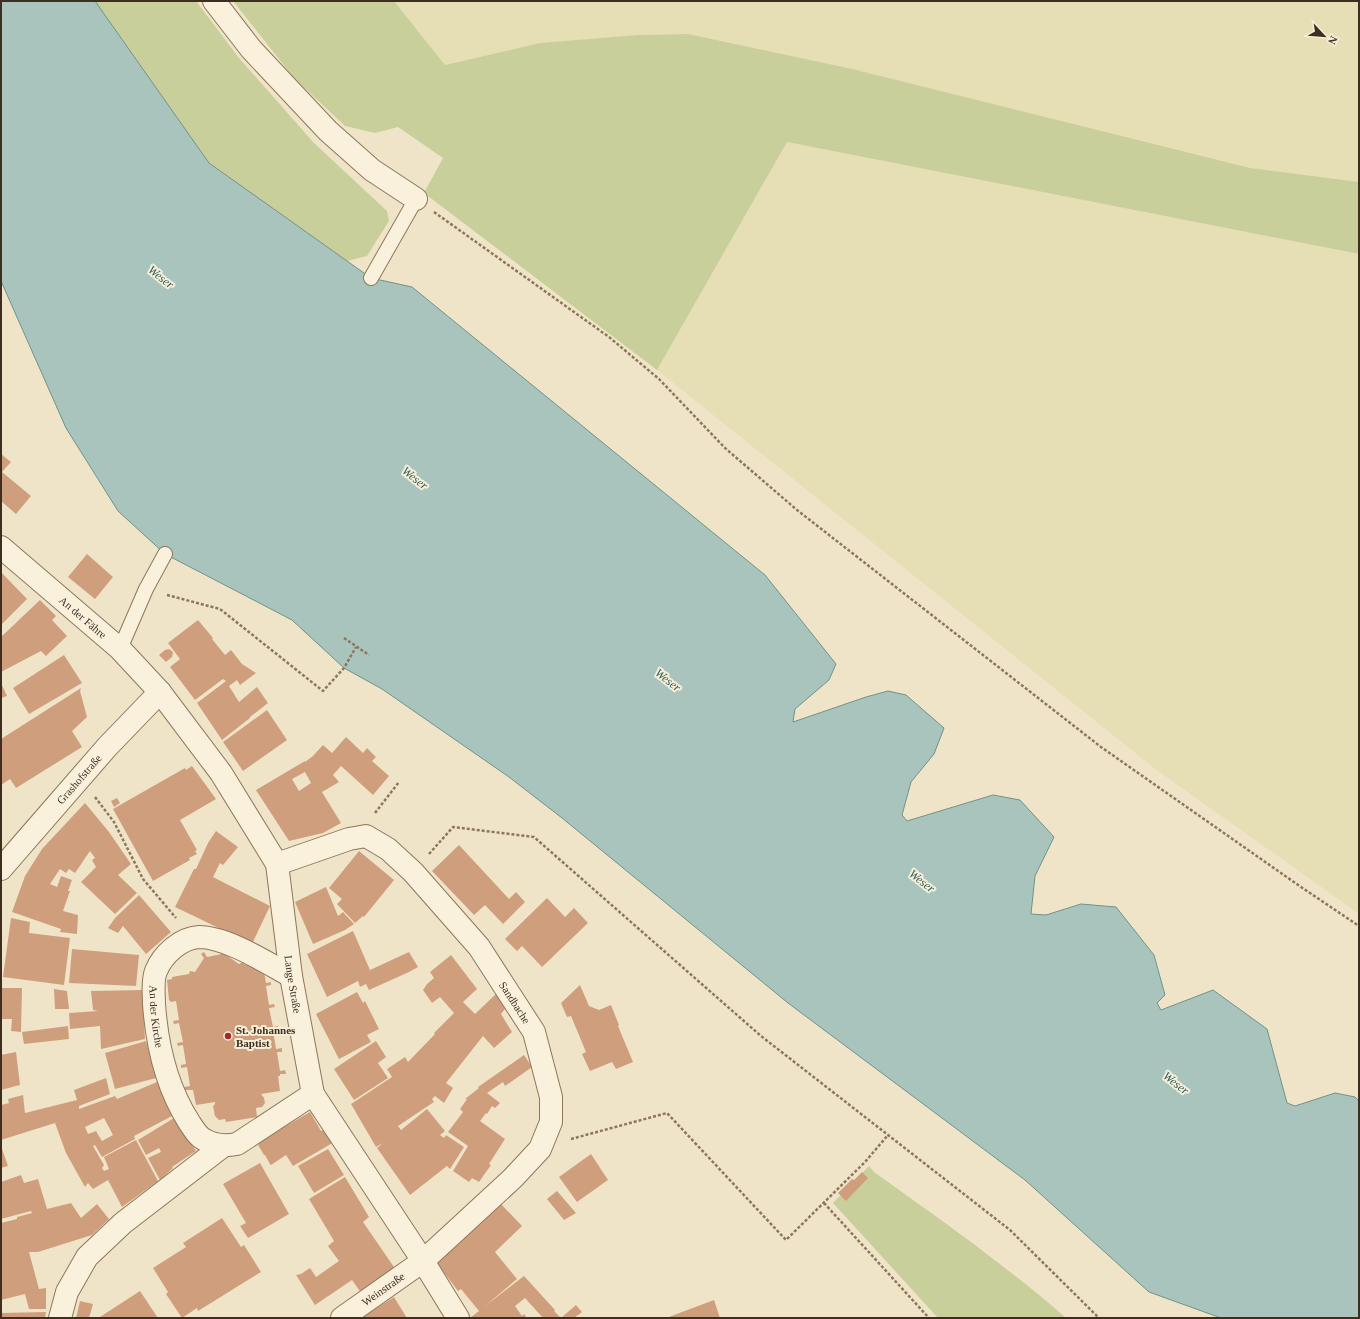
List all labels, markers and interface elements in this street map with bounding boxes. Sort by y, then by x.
north arrow [1304,16,1344,56]
text: N [1326,34,1340,47]
water label: Weser [145,263,177,292]
water label: Weser [399,464,431,493]
street label: An der Fähre [57,594,109,641]
water label: Weser [652,666,684,695]
street label: Grashofstraße [54,752,104,806]
water label: Weser [906,867,938,896]
street label: Lange Straße [282,955,304,1014]
street label: Sandbache [497,979,533,1026]
street label: An der Kirche [147,985,166,1049]
place label: St. Johannes Baptist [236,1024,296,1049]
marker: St. Johannes Baptist [223,1031,233,1041]
water label: Weser [1160,1069,1192,1098]
street label: Weinstraße [359,1270,407,1308]

